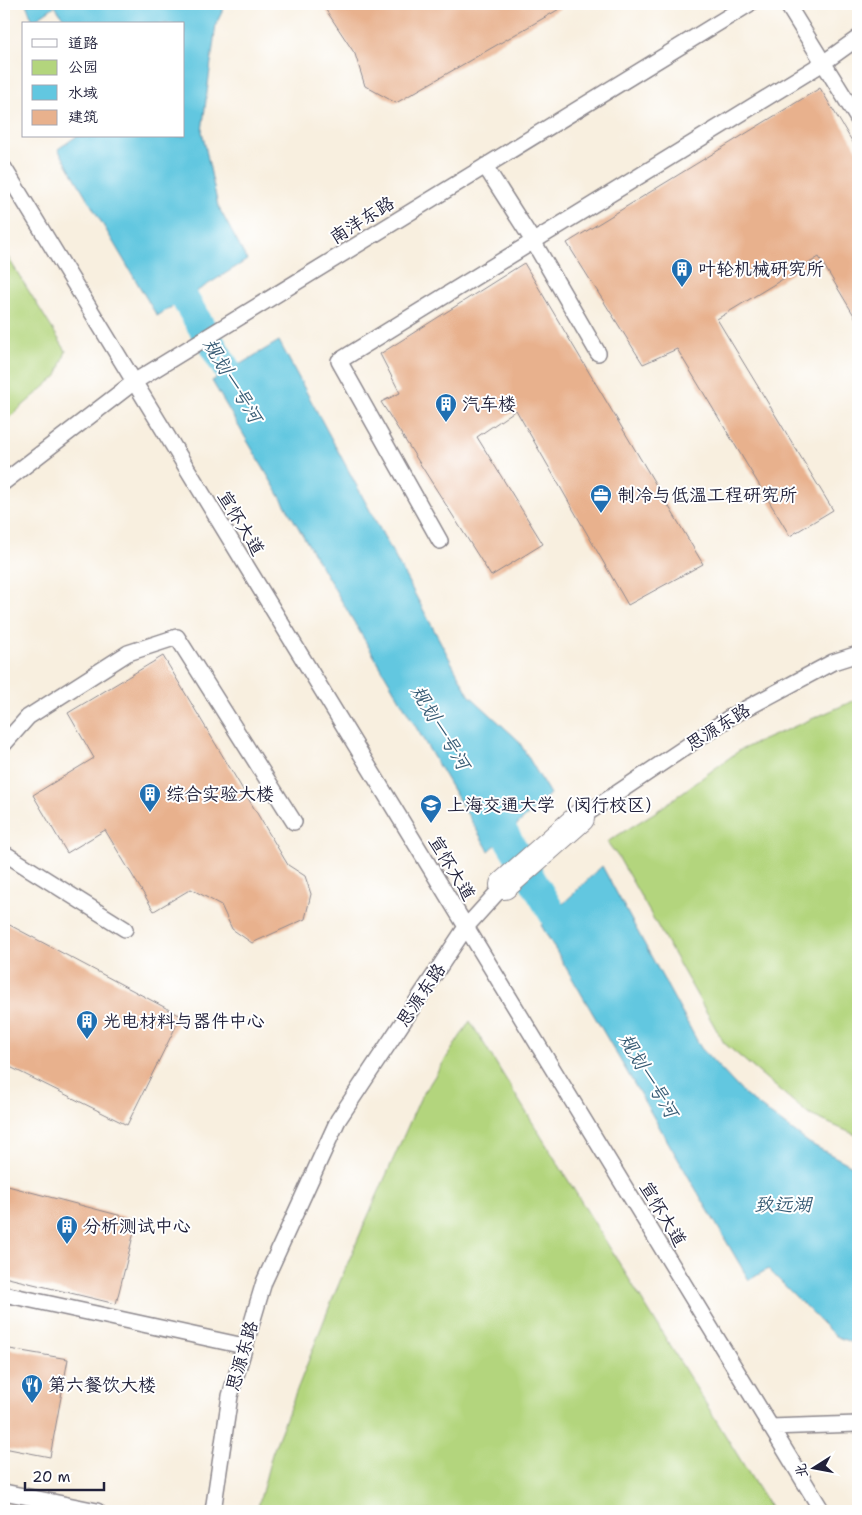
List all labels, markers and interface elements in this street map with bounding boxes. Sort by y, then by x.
legend [22,22,185,138]
text: 道路 [68,33,98,53]
text: 公园 [68,57,98,77]
text: 水域 [68,83,98,103]
text: 建筑 [68,107,98,127]
street label: 南洋东路 [325,191,399,249]
building icon: 叶轮机械研究所 [670,257,694,288]
place label: 叶轮机械研究所 [698,257,824,281]
water label: 规划一号河 [197,333,269,430]
building icon: 汽车楼 [434,392,458,423]
place label: 汽车楼 [462,392,516,416]
office icon: 制冷与低温工程研究所 [589,483,613,514]
place label: 制冷与低温工程研究所 [617,483,797,507]
street label: 宣怀大道 [212,486,270,560]
water label: 规划一号河 [405,680,477,777]
street label: 思源东路 [681,698,755,756]
building icon: 综合实验大楼 [138,782,162,813]
place label: 综合实验大楼 [166,782,274,806]
school or university icon: 上海交通大学（闵行校区） [419,793,443,824]
place label: 上海交通大学（闵行校区） [447,793,663,817]
street label: 宣怀大道 [423,831,481,905]
street label: 思源东路 [391,958,451,1032]
building icon: 光电材料与器件中心 [75,1009,99,1040]
place label: 光电材料与器件中心 [103,1009,265,1033]
water label: 规划一号河 [613,1028,685,1125]
street label: 宣怀大道 [634,1177,692,1251]
water label: 致远湖 [754,1192,813,1217]
building icon: 分析测试中心 [55,1214,79,1245]
place label: 分析测试中心 [83,1214,191,1238]
street label: 思源东路 [221,1318,263,1394]
restaurant icon: 第六餐饮大楼 [20,1373,44,1404]
place label: 第六餐饮大楼 [48,1373,156,1397]
north arrow [790,1442,840,1492]
scale bar [25,1460,104,1492]
text: 北 [791,1462,811,1479]
text: 20 m [32,1467,71,1487]

